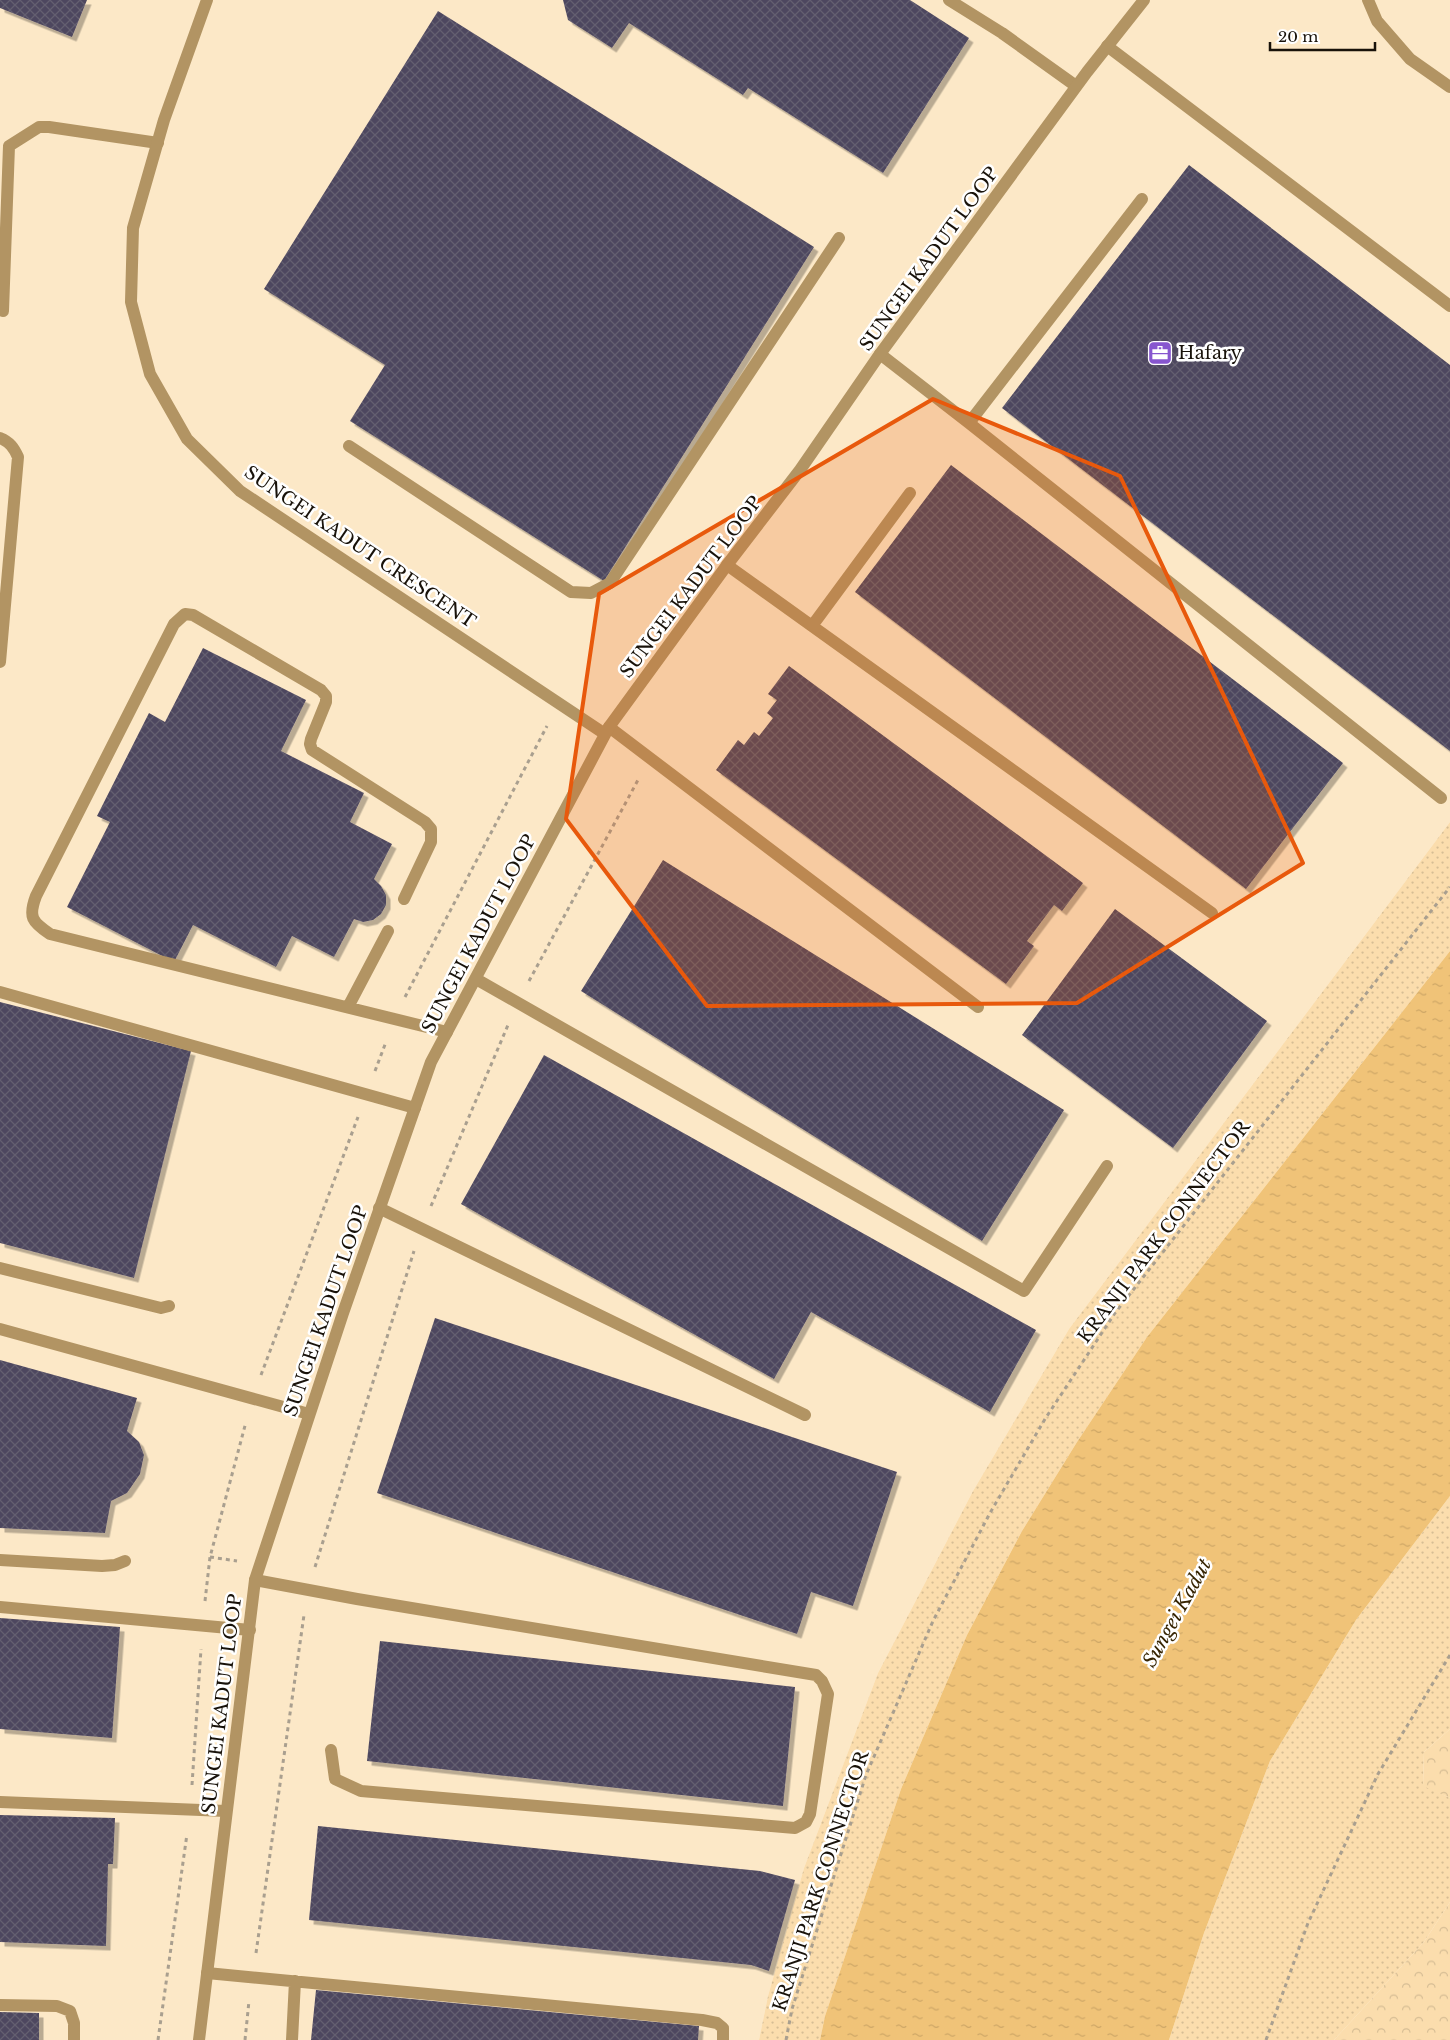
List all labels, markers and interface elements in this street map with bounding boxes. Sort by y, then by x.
scale bar [1270,20,1375,52]
text: 20 m [1278,27,1318,46]
street label: SUNGEI KADUT LOOP [855,163,1003,355]
office icon: Hafary [1147,340,1173,366]
place label: Hafary [1178,342,1243,364]
street label: SUNGEI KADUT CRESCENT [240,461,480,633]
street label: SUNGEI KADUT LOOP [615,492,767,682]
street label: SUNGEI KADUT LOOP [417,831,541,1037]
street label: KRANJI PARK CONNECTOR [1073,1116,1255,1348]
street label: SUNGEI KADUT LOOP [279,1203,373,1419]
water label: Sungei Kadut [1138,1555,1216,1671]
street label: SUNGEI KADUT LOOP [198,1593,246,1815]
street label: KRANJI PARK CONNECTOR [768,1747,874,2014]

